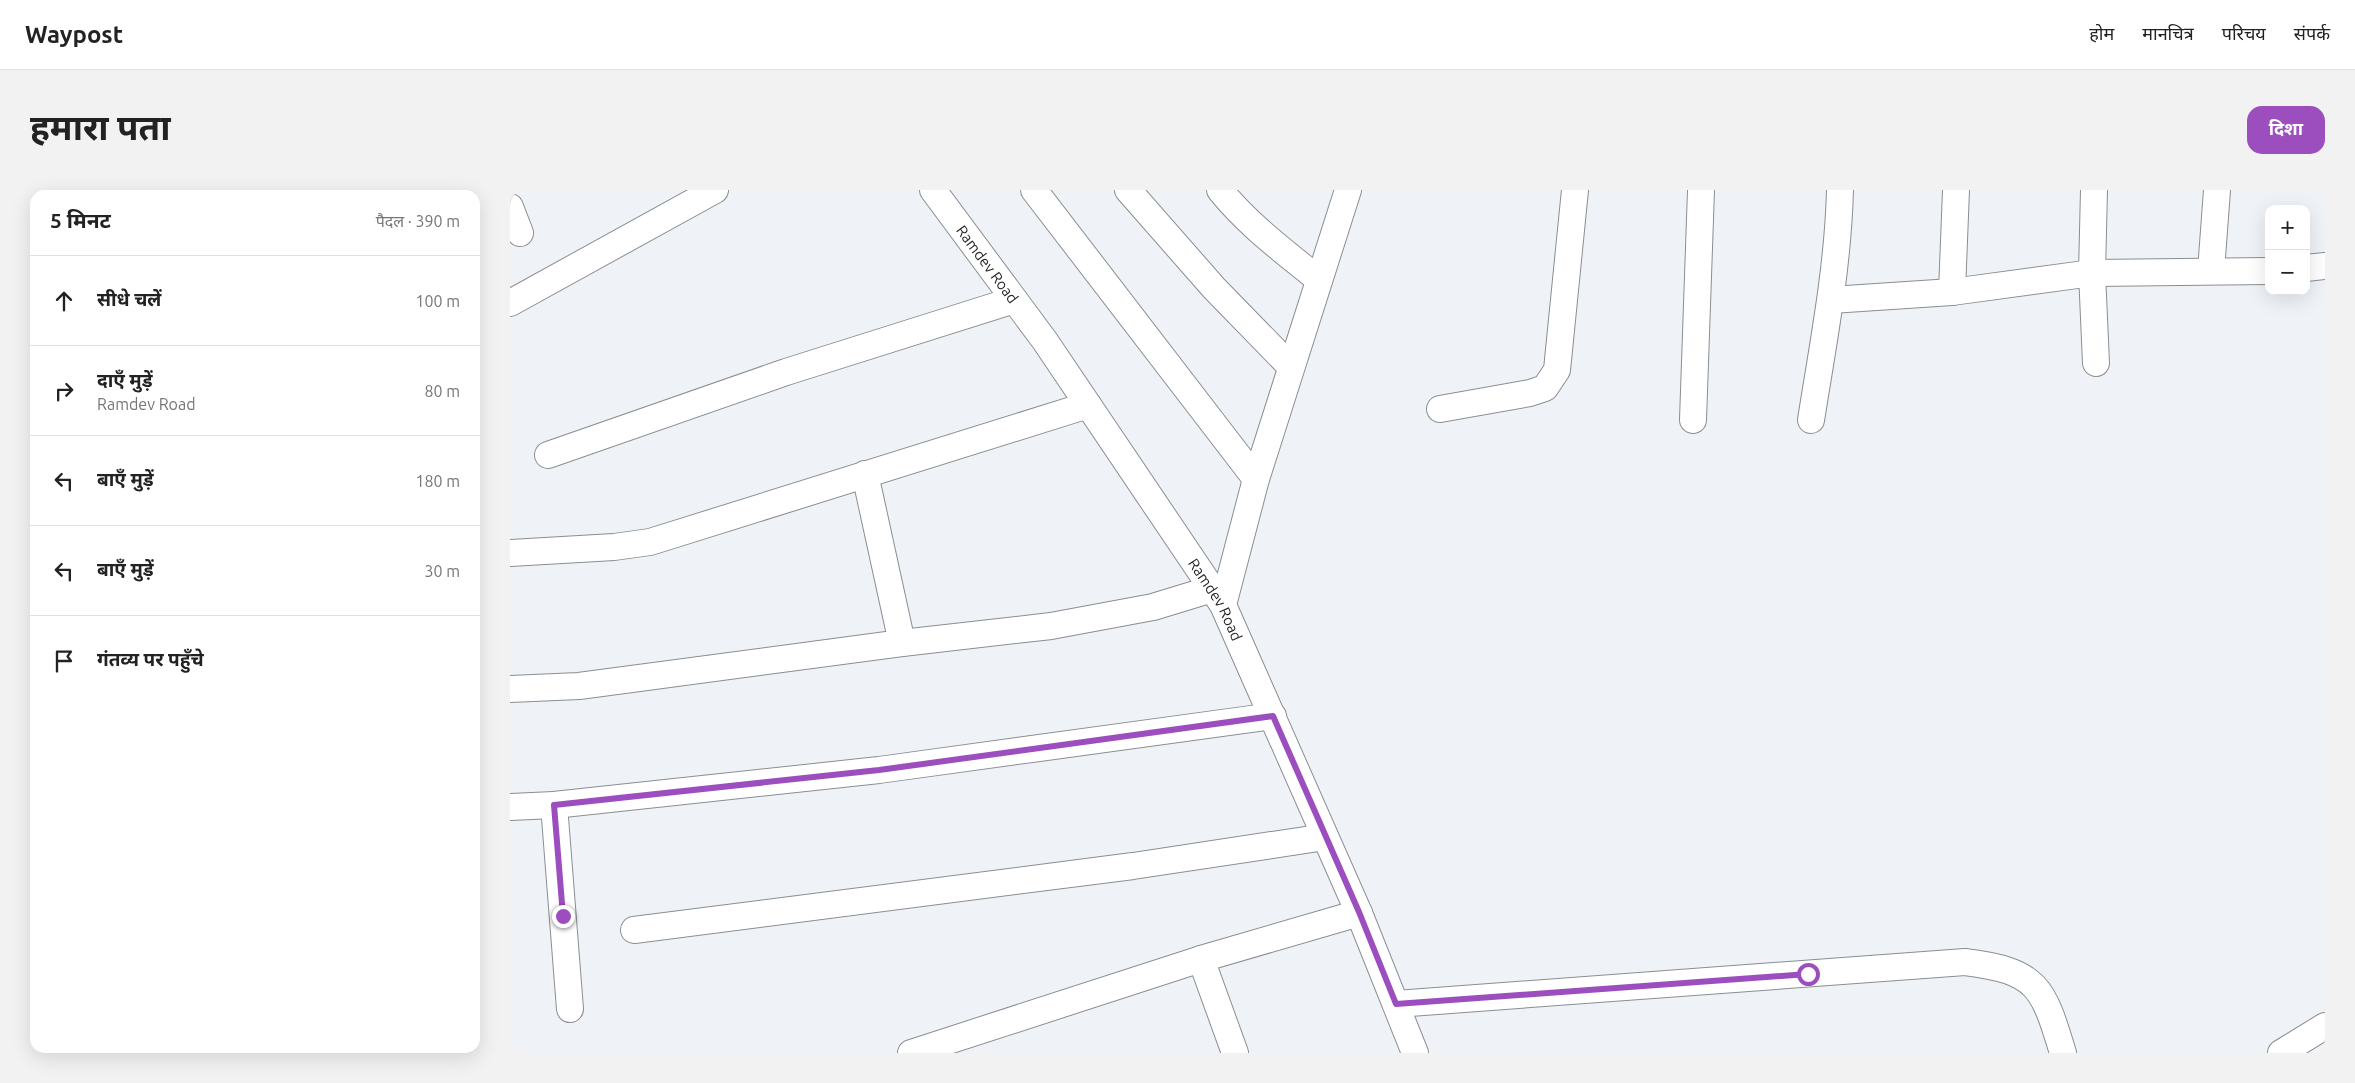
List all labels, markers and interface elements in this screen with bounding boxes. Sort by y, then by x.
text: Waypost [25,21,123,48]
text: होम [2089,23,2114,43]
text: मानचित्र [2142,23,2194,43]
text: परिचय [2222,23,2266,43]
text: संपर्क [2294,23,2330,43]
button: दिशा [2247,106,2325,154]
text: हमारा पता [30,107,170,147]
map controls [2265,205,2310,295]
button: + [2265,205,2310,250]
text: 5 मिनट [50,208,111,232]
text: पैदल · 390 m [376,212,460,230]
street label: Ramdev Road [953,222,1022,306]
button: − [2265,250,2310,295]
icon: ahead [50,287,78,315]
text: सीधे चलें [97,288,161,310]
text: 100 m [415,292,460,310]
text: दाएँ मुड़ें [97,369,153,391]
icon: right [50,377,78,405]
text: 80 m [424,382,460,400]
text: Ramdev Road [97,395,196,413]
icon: left [50,467,78,495]
text: बाएँ मुड़ें [97,468,154,490]
text: 180 m [415,472,460,490]
street label: Ramdev Road [1185,555,1246,643]
icon: left [50,557,78,585]
text: बाएँ मुड़ें [97,558,154,580]
text: 30 m [424,562,460,580]
icon: arrive [50,647,78,675]
text: गंतव्य पर पहुँचे [97,648,204,670]
route end [552,905,575,928]
route start [1797,963,1820,986]

